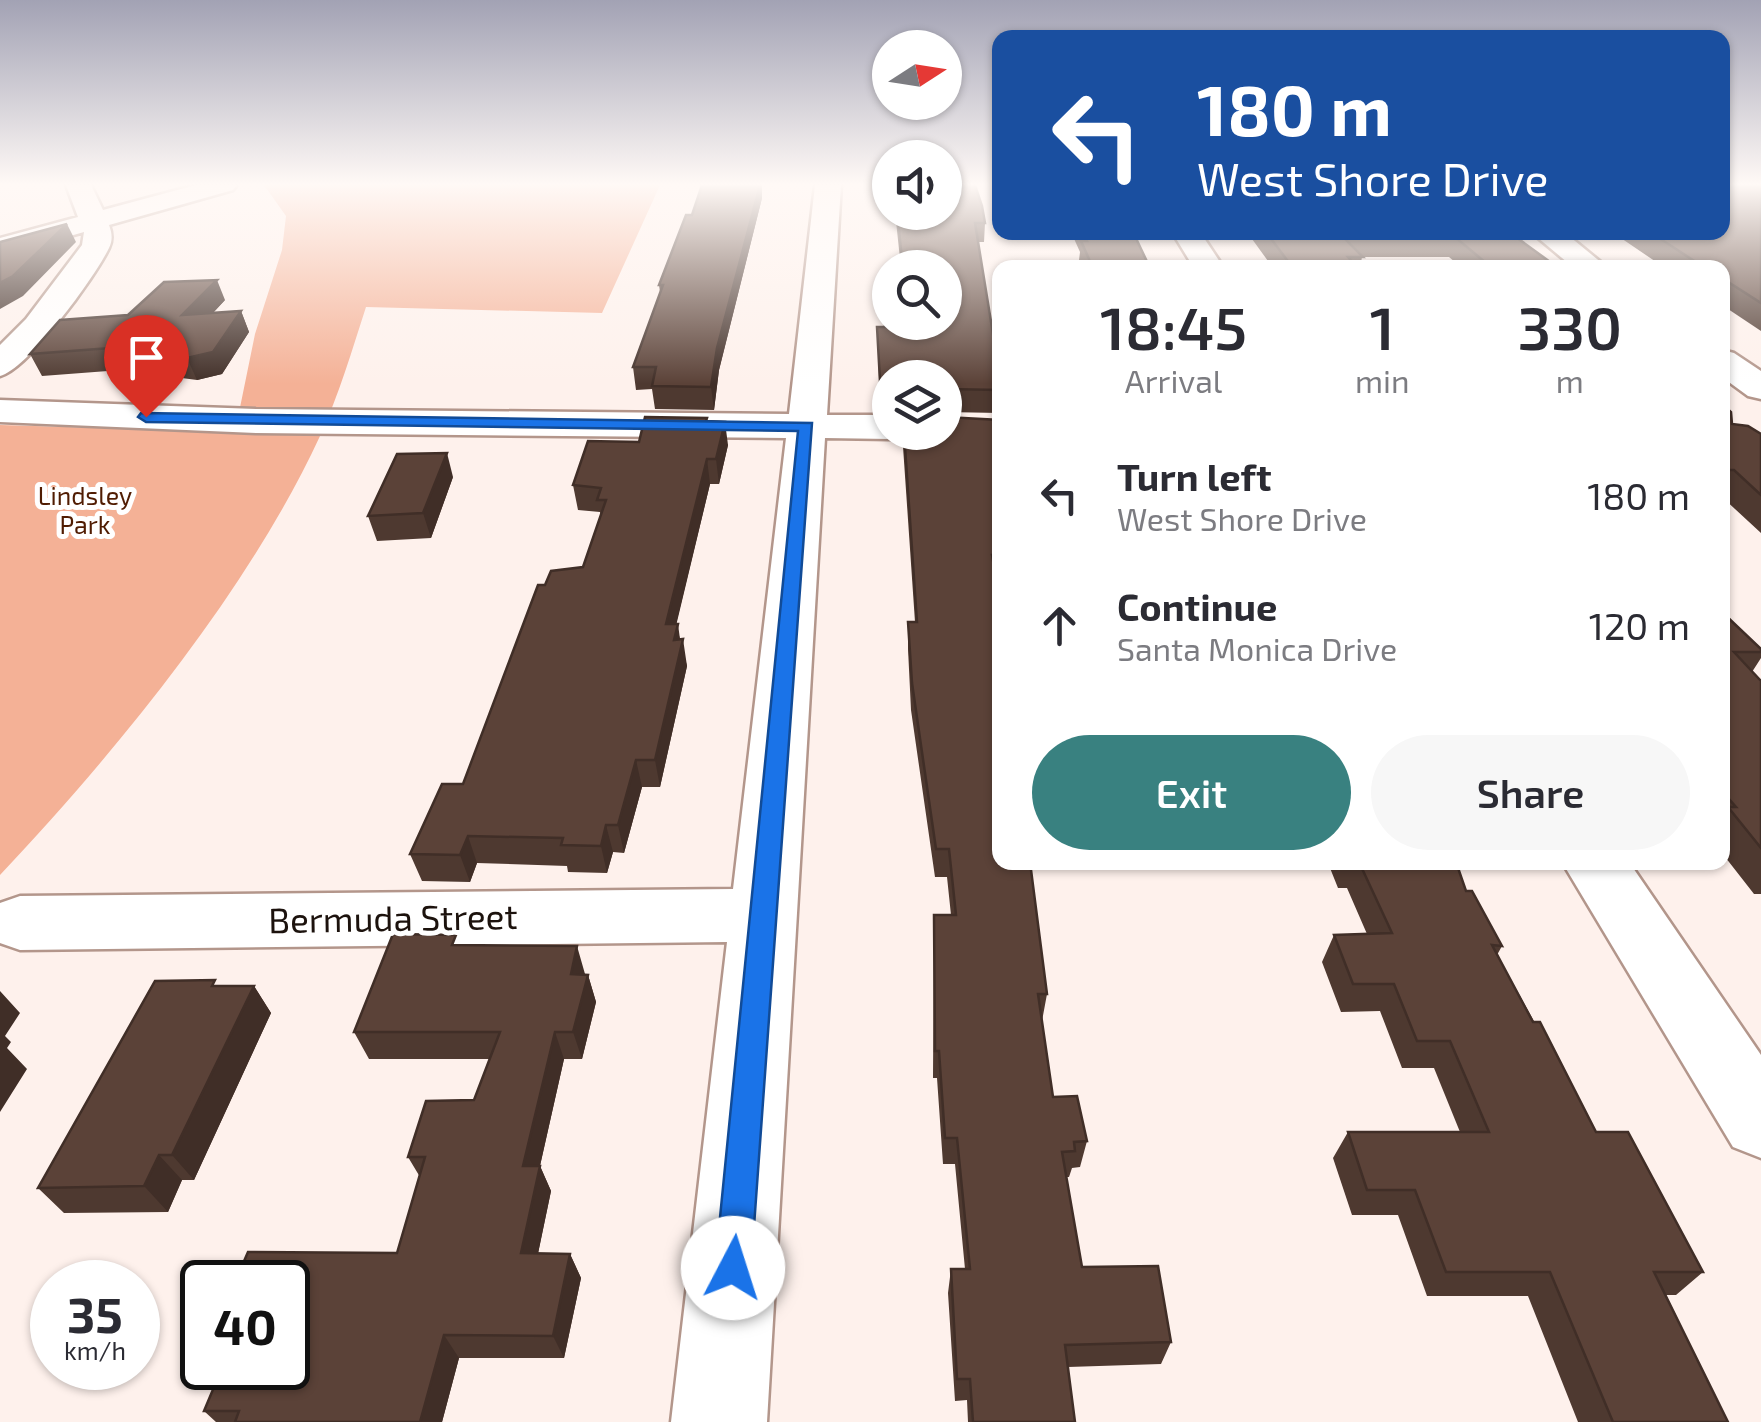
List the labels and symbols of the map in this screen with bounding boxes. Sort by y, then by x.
north arrow [872,30,962,120]
pin [104,315,189,418]
park label: Lindsley Park [38,480,132,539]
street label: Bermuda Street [268,894,518,940]
position arrow [681,1216,785,1320]
speed limit sign: 40 [180,1260,310,1390]

